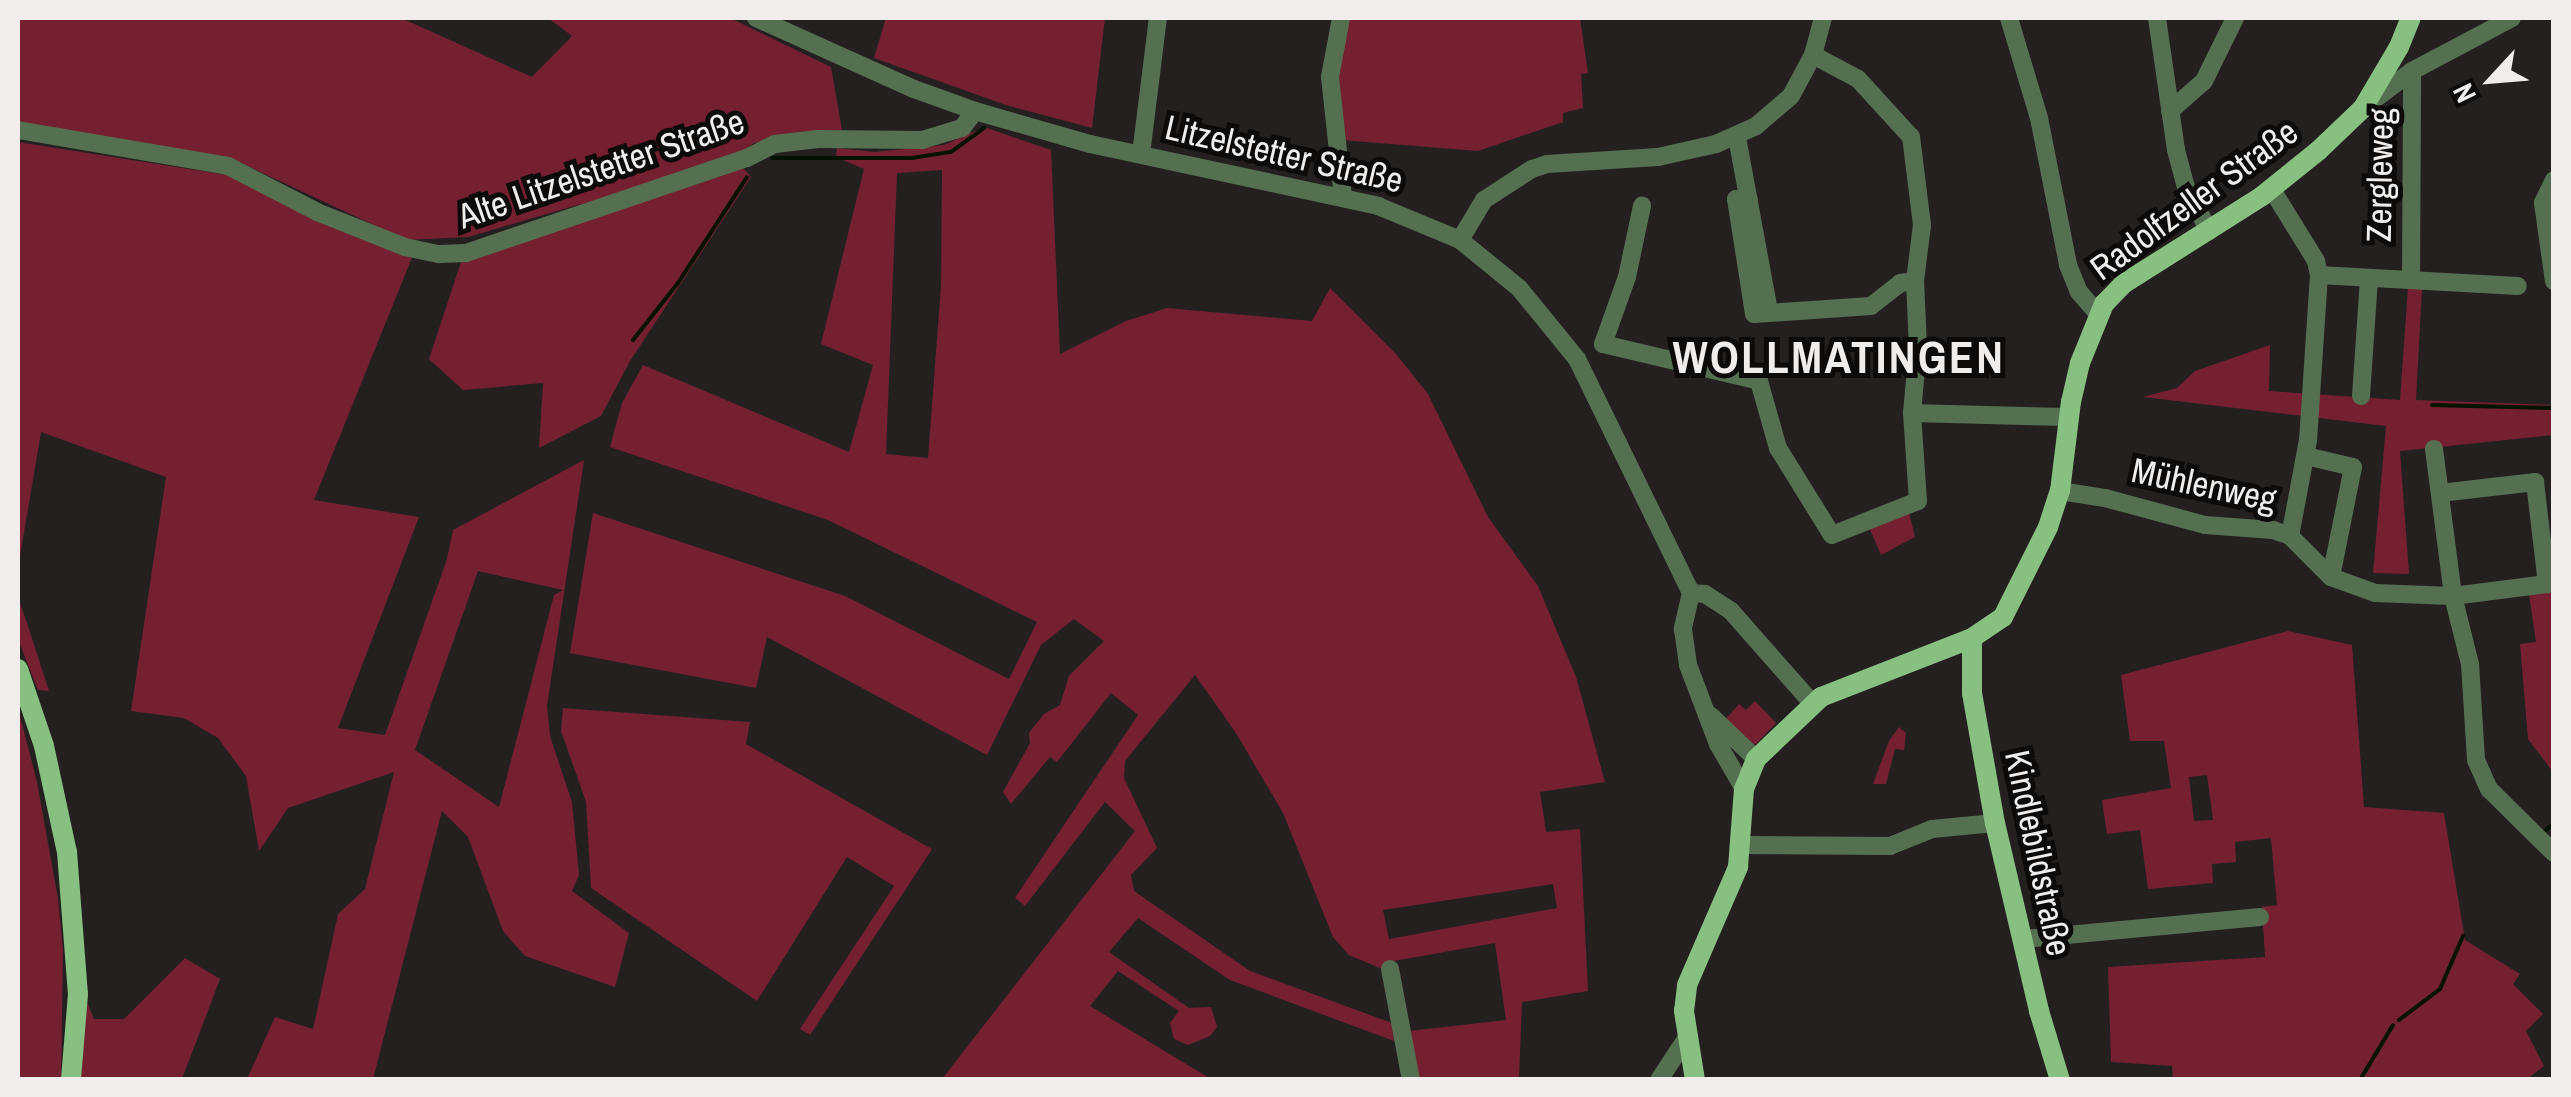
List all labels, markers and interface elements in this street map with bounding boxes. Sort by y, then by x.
north arrow [2441,30,2541,130]
text: N [2443,77,2485,109]
street label: Alte Litzelstetter Straße [452,100,750,238]
street label: Litzelstetter Straße [1161,106,1407,202]
street label: Zergleweg [2358,108,2402,242]
street label: Radolfzeller Straße [2082,111,2306,289]
district label: WOLLMATINGEN [1673,330,2005,384]
street label: Mühlenweg [2128,449,2280,521]
street label: Kindlebildstraße [1996,746,2080,960]

